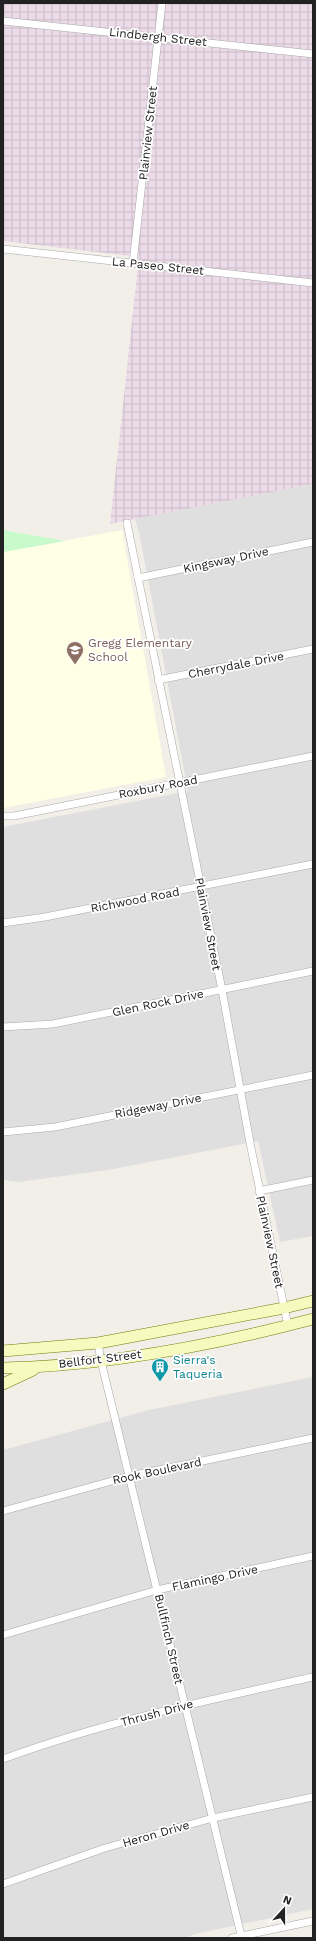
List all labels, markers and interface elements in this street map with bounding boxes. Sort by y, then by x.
street label: Lindbergh Street [108,25,208,49]
street label: Plainview Street [136,85,160,181]
street label: La Paseo Street [111,254,205,278]
street label: Kingsway Drive [182,544,270,576]
place label: Gregg Elementary School [88,636,193,664]
school or university icon: Gregg Elementary School [65,640,85,665]
street label: Cherrydale Drive [187,649,285,681]
street label: Roxbury Road [117,772,199,802]
street label: Plainview Street [192,876,224,972]
street label: Richwood Road [89,885,181,915]
street label: Glen Rock Drive [111,986,205,1020]
street label: Ridgeway Drive [113,1091,203,1121]
street label: Plainview Street [253,1194,287,1290]
street label: Bellfort Street [58,1347,142,1371]
place label: Sierra's Taqueria [173,1353,223,1381]
building icon: Sierra's Taqueria [150,1357,170,1382]
street label: Rook Boulevard [111,1455,203,1487]
street label: Flamingo Drive [171,1562,259,1594]
street label: Bullfinch Street [152,1592,186,1686]
street label: Thrush Drive [119,1697,195,1729]
street label: Heron Drive [121,1818,191,1850]
north arrow [264,1889,304,1929]
text: N [281,1893,294,1908]

